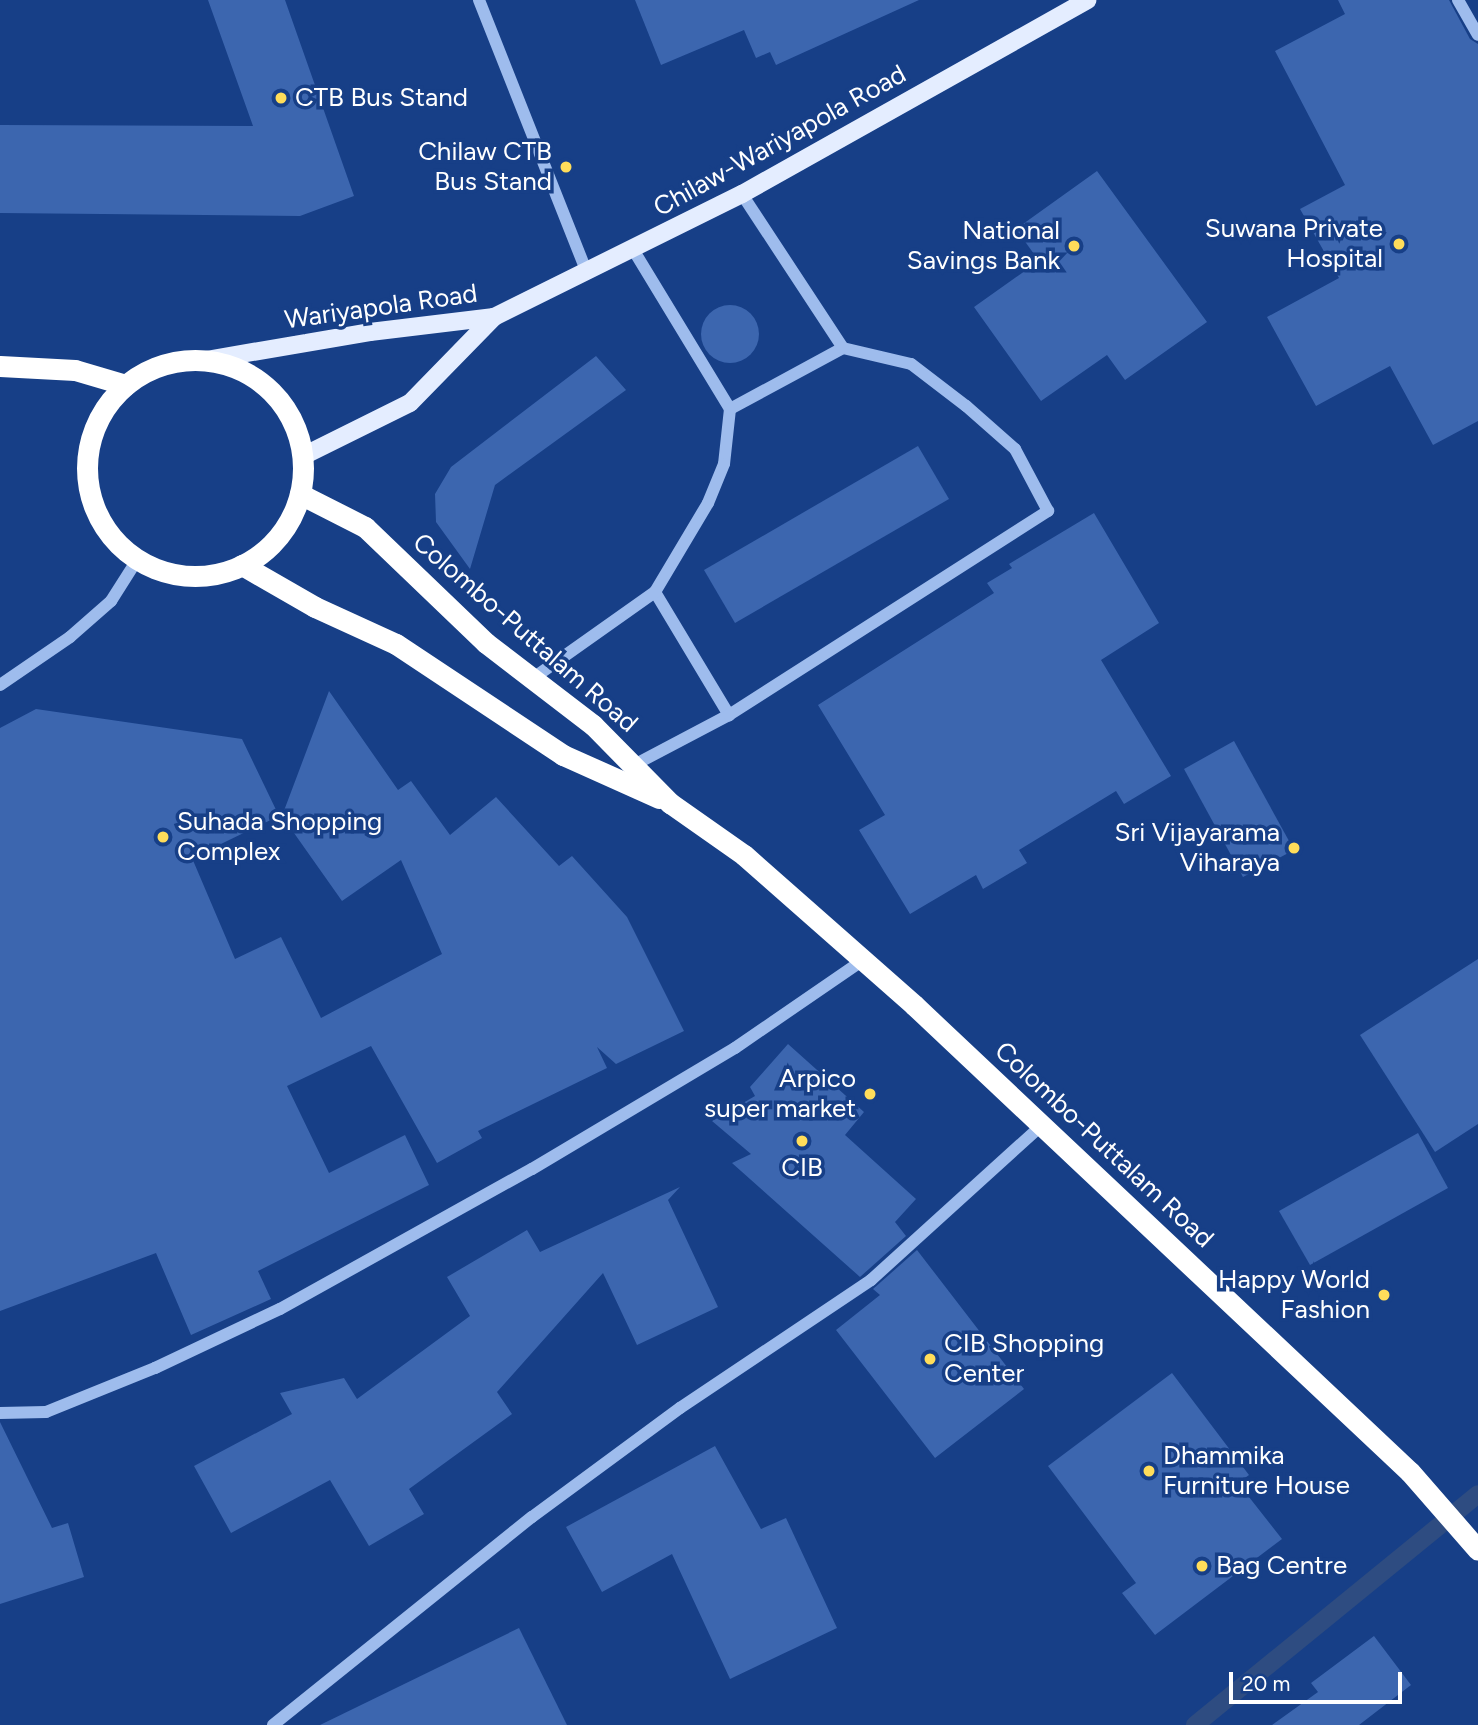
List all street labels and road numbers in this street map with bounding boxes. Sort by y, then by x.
street label: Chilaw-Wariyapola Road [648,59,912,223]
street label: Wariyapola Road [283,278,479,336]
street label: Colombo-Puttalam Road [406,527,644,739]
street label: Colombo-Puttalam Road [988,1036,1220,1254]

